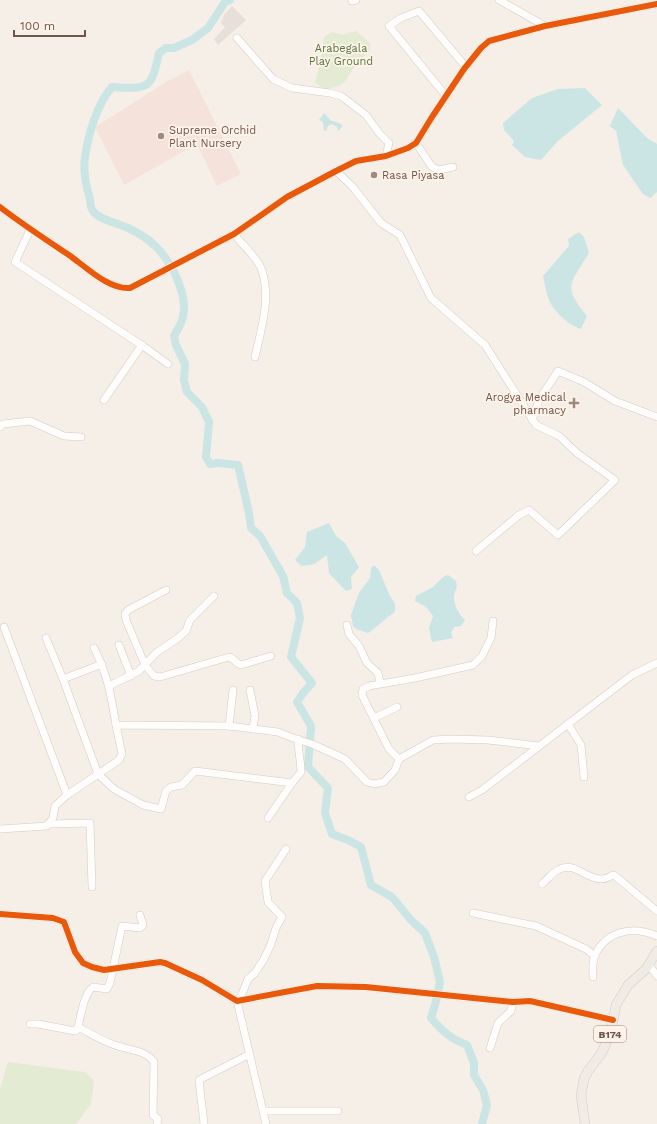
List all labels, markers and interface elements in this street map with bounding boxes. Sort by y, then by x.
scale bar [14,12,85,38]
text: 100 m [20,19,55,33]
park label: Arabegala Play Ground [309,42,373,68]
place label: Supreme Orchid Plant Nursery [169,124,256,150]
marker: Supreme Orchid Plant Nursery [156,131,166,141]
place label: Rasa Piyasa [382,169,444,182]
marker: Rasa Piyasa [369,170,379,180]
place label: Arogya Medical pharmacy [485,391,567,417]
marker: Arogya Medical pharmacy [569,398,579,408]
road number: B174 [594,1026,626,1042]

